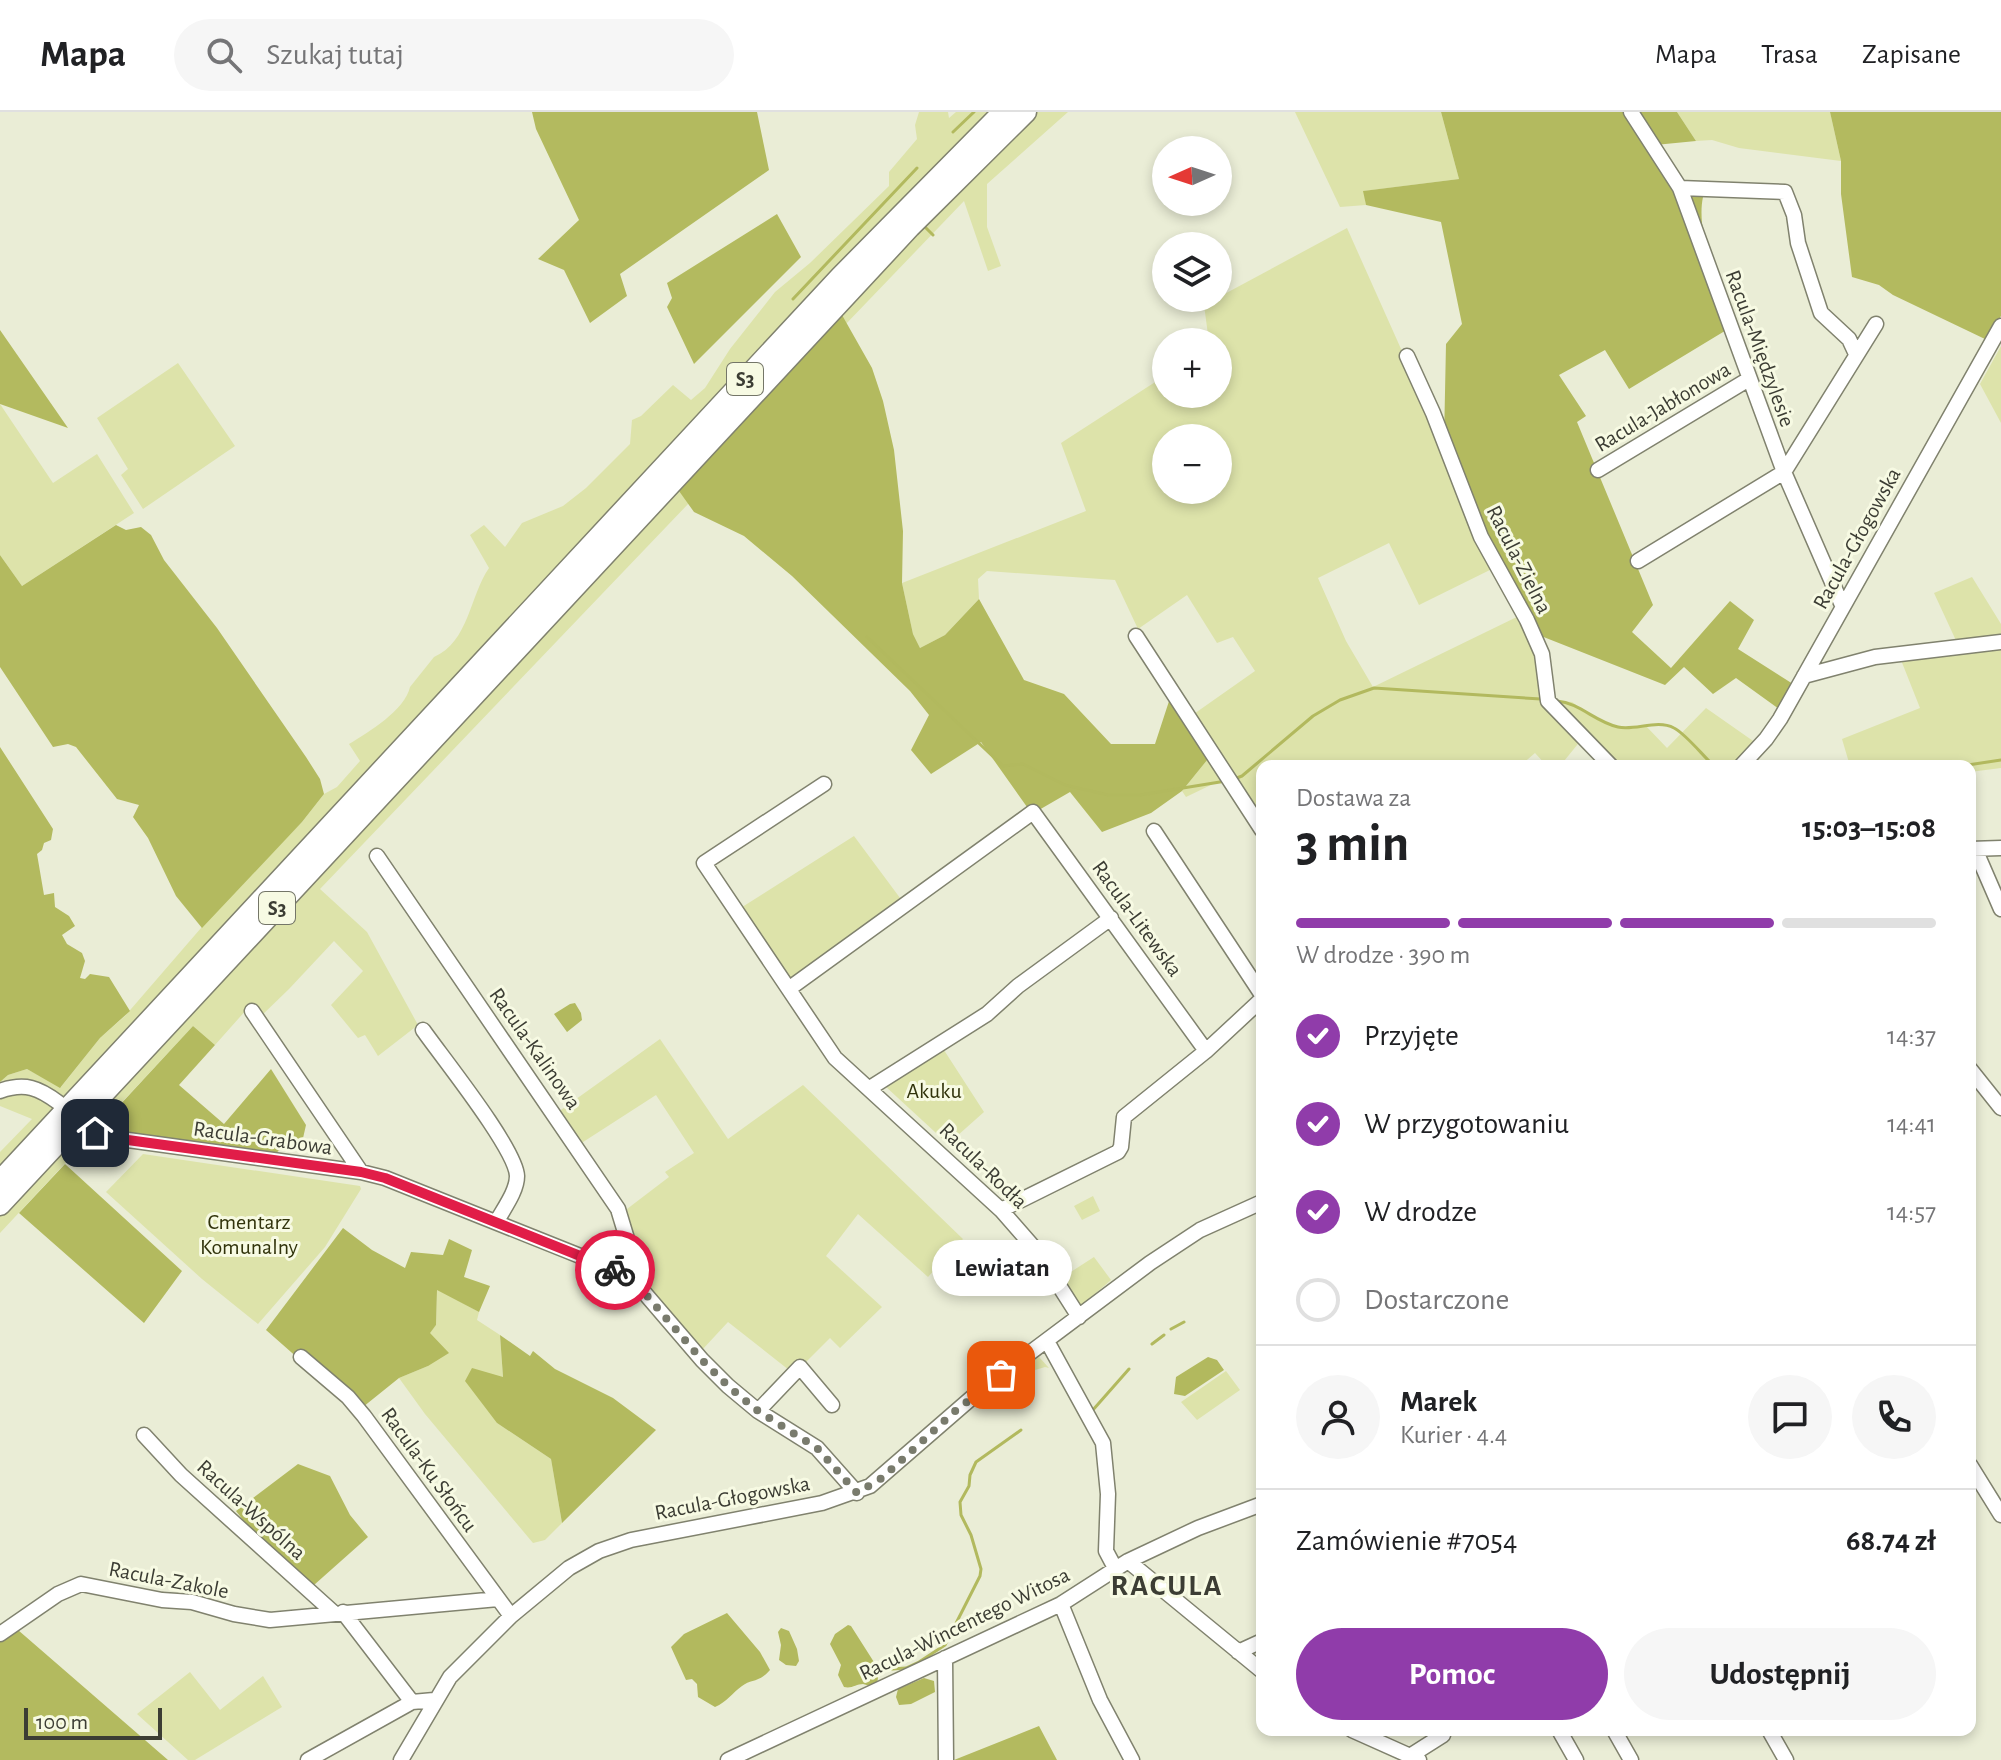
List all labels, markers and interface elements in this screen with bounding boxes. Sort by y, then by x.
search box [174,19,734,91]
icon: search [202,33,246,77]
text: Mapa [40,36,126,74]
text: Szukaj tutaj [266,40,404,70]
text: Mapa [1655,41,1717,69]
text: Trasa [1761,41,1818,69]
text: Zapisane [1862,41,1961,69]
north arrow [1152,136,1232,216]
map controls [1152,136,1232,504]
button: layers [1152,232,1232,312]
street label: Racula-Międzylesie [1721,267,1799,430]
button: + [1152,328,1232,408]
street label: Racula-Jabłonowa [1591,358,1734,456]
road number: S3 [727,363,763,395]
button: − [1152,424,1232,504]
street label: Racula-Głogowska [1809,464,1905,613]
street label: Racula-Zielna [1483,502,1556,617]
text: Dostawa za [1296,785,1411,811]
text: 15:03–15:08 [1802,813,1936,843]
text: 3 min [1296,818,1409,870]
street label: Racula-Litewska [1088,857,1186,981]
road number: S3 [259,892,295,924]
text: W drodze · 390 m [1296,942,1470,968]
street label: Racula-Kalinowa [485,984,585,1113]
icon: check [1296,1014,1340,1058]
text: Przyjęte [1364,1021,1459,1051]
text: 14:37 [1887,1023,1936,1049]
park label: Akuku [906,1080,962,1102]
pin [61,1099,129,1167]
icon: check [1296,1102,1340,1146]
text: W przygotowaniu [1364,1109,1569,1139]
icon: home [73,1111,117,1155]
text: 14:41 [1887,1111,1936,1137]
street label: Racula-Grabowa [192,1117,334,1159]
street label: Racula-Rodła [935,1119,1032,1213]
icon: check [1296,1190,1340,1234]
text: W drodze [1364,1197,1477,1227]
text: 14:57 [1887,1199,1936,1225]
park label: Cmentarz Komunalny [200,1211,299,1258]
courier [575,1230,655,1310]
callout: Lewiatan [931,1239,1071,1295]
icon: bike [593,1248,637,1292]
text: Lewiatan [954,1255,1050,1281]
text: Dostarczone [1364,1285,1509,1315]
pin [967,1341,1035,1409]
icon: bag [979,1353,1023,1397]
button: person [1296,1375,1380,1459]
button: chat [1748,1375,1832,1459]
button: phone [1852,1375,1936,1459]
text: Marek [1400,1387,1477,1417]
street label: Racula-Ku Słońcu [377,1403,481,1536]
text: Kurier · 4.4 [1400,1422,1507,1448]
street label: Racula-Wspólna [193,1455,310,1564]
street label: Racula-Głogowska [653,1472,812,1524]
text: Zamówienie #7054 [1296,1526,1517,1556]
text: 68.74 zł [1846,1526,1936,1556]
street label: Racula-Zakole [107,1558,231,1602]
street label: Racula-Wincentego Witosa [856,1563,1073,1684]
district label: RACULA [1111,1571,1223,1601]
button: Pomoc [1296,1628,1608,1720]
button: Udostępnij [1624,1628,1936,1720]
scale bar [24,1704,162,1740]
text: 100 m [36,1711,88,1733]

